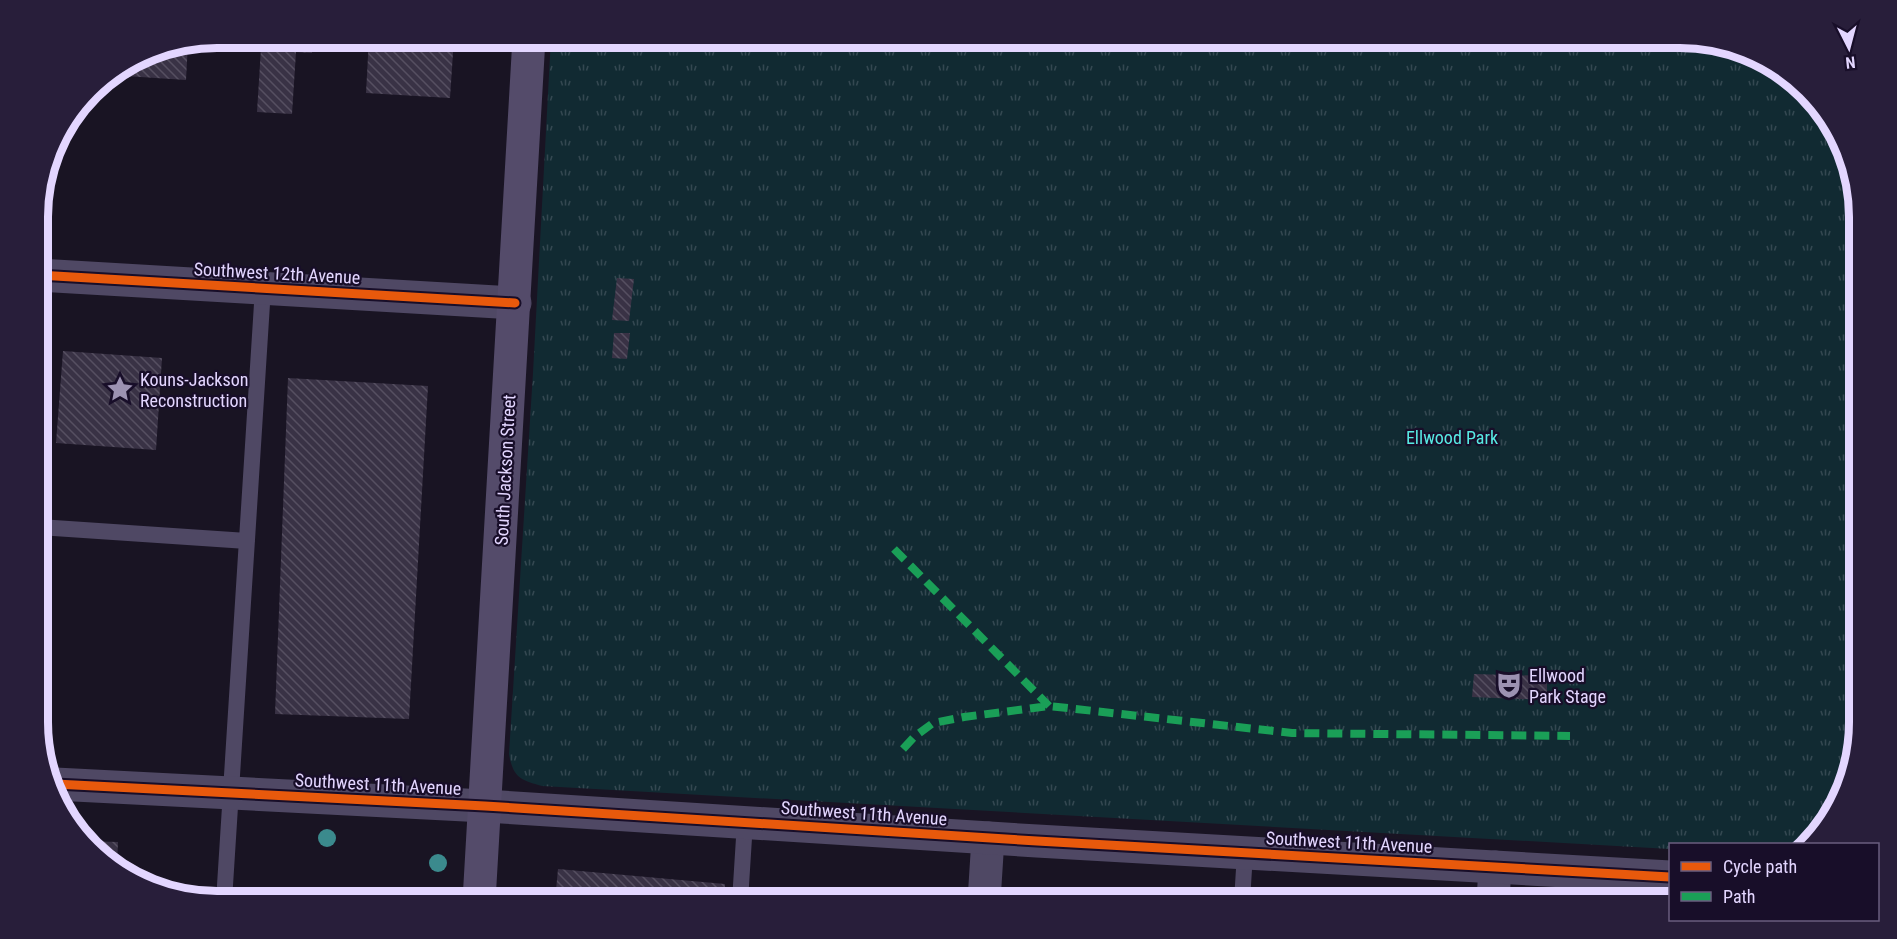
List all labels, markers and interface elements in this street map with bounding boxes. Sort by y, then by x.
north arrow [1819,18,1879,78]
text: N [1845,52,1856,72]
street label: Southwest 12th Avenue [193,258,361,288]
place label: Kouns-Jackson Reconstruction [140,369,248,411]
place icon: Kouns-Jackson Reconstruction [105,374,135,404]
street label: South Jackson Street [491,394,519,546]
park label: Ellwood Park [1406,427,1498,448]
place label: Ellwood Park Stage [1529,665,1606,707]
theatre icon: Ellwood Park Stage [1494,670,1524,700]
street label: Southwest 11th Avenue [294,769,462,799]
street label: Southwest 11th Avenue [780,797,948,829]
street label: Southwest 11th Avenue [1265,827,1433,857]
legend [1669,843,1879,921]
text: Cycle path [1723,856,1797,877]
text: Path [1723,886,1756,907]

